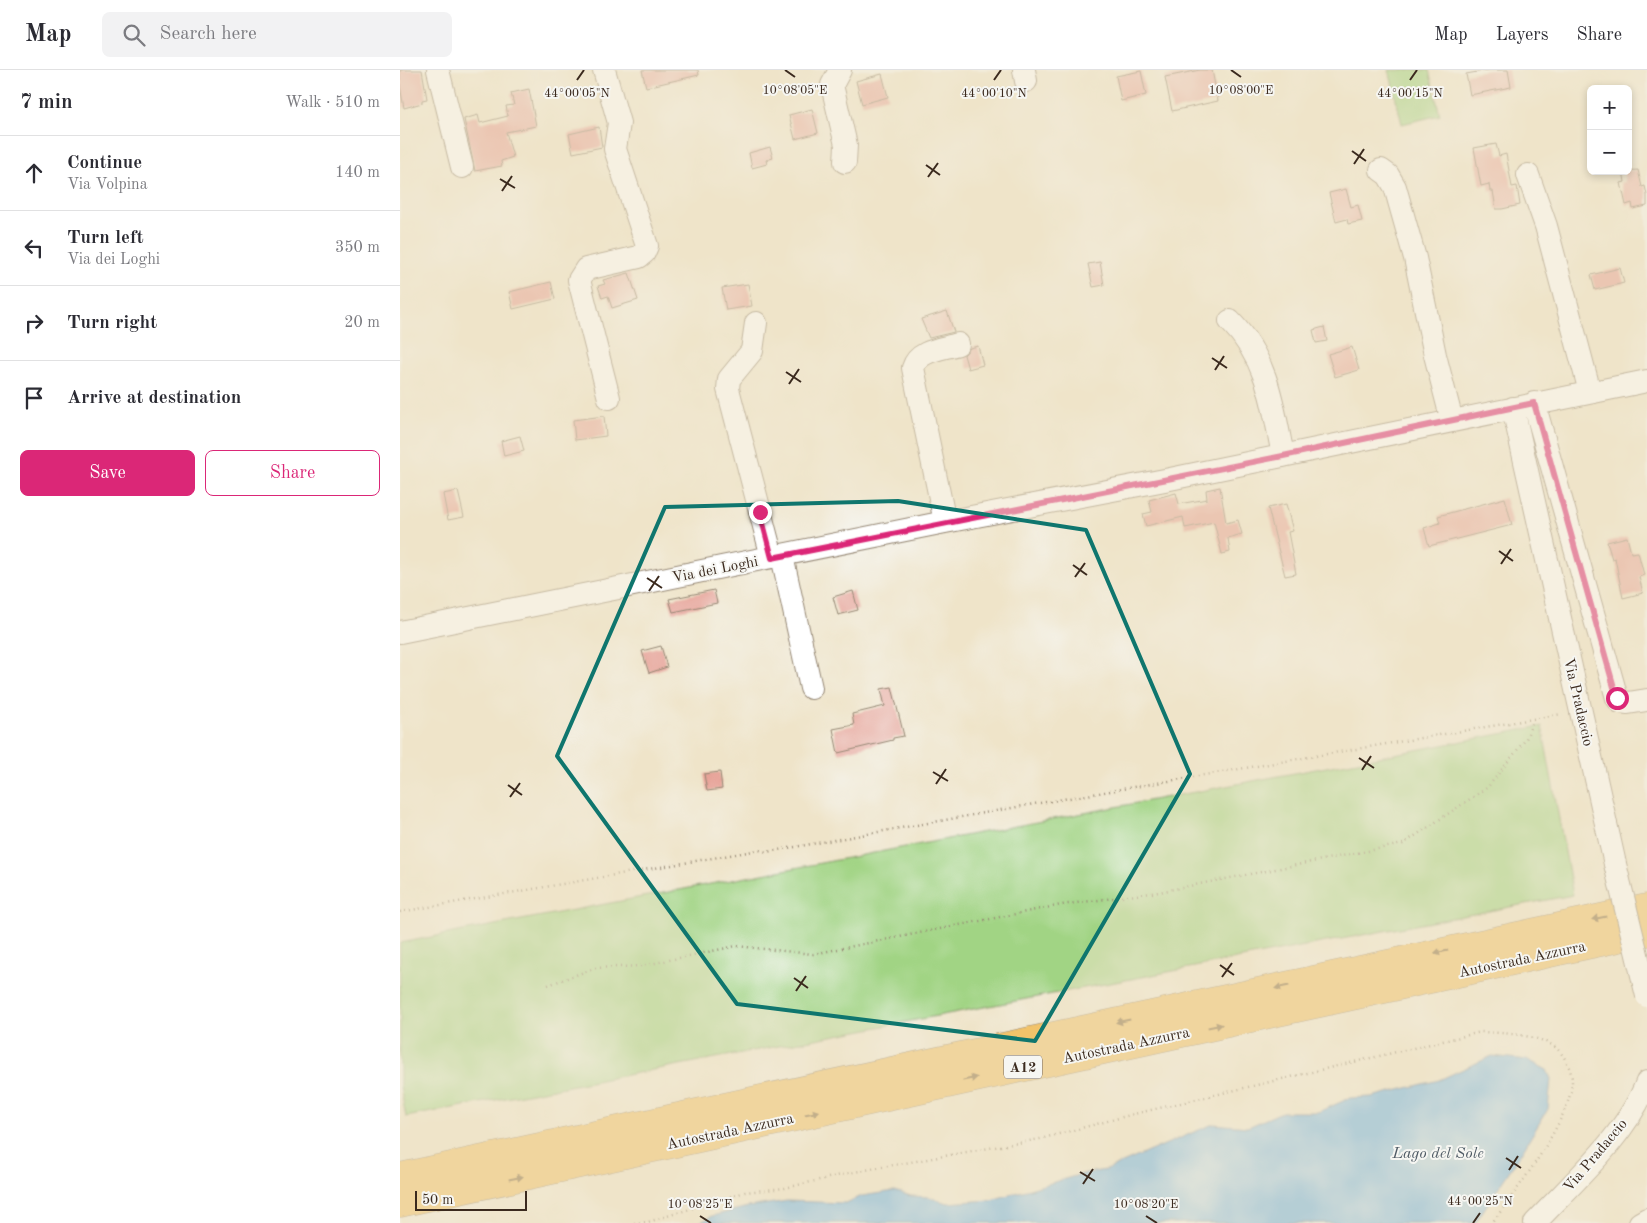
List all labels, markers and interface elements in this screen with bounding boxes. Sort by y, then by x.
search box [102,12,452,57]
icon: search [120,21,148,49]
text: Map [25,23,72,47]
text: Search here [160,25,257,44]
text: Map [1434,26,1468,44]
text: Layers [1496,26,1548,44]
text: Share [1576,26,1622,44]
text: 10°08'05"E [763,84,827,97]
text: 10°08'00"E [1209,85,1273,97]
map controls [1587,85,1632,175]
button: + [1587,85,1632,130]
text: 44°00'05"N [544,87,610,100]
text: 44°00'15"N [1377,87,1443,100]
text: 44°00'10"N [961,88,1027,100]
text: 7 min [20,92,73,113]
text: Walk · 510 m [285,95,380,111]
button: − [1587,130,1632,175]
text: Continue [67,154,142,173]
icon: ahead [20,159,48,187]
text: 140 m [335,165,380,181]
text: Via Volpina [67,177,148,193]
text: Turn left [67,229,144,248]
icon: left [20,234,48,262]
text: 350 m [335,240,380,256]
text: Via dei Loghi [67,252,160,268]
icon: right [20,309,48,337]
text: Turn right [67,314,157,333]
text: 20 m [344,315,380,331]
icon: arrive [20,384,48,412]
text: Arrive at destination [67,389,241,408]
button: Save [20,450,195,496]
button: Share [205,450,380,496]
route end [749,501,772,524]
street label: Via dei Loghi [671,555,760,586]
street label: Via Pradaccio [1560,657,1595,748]
route start [1606,687,1629,710]
one-way arrow [1592,914,1607,922]
street label: Autostrada Azzurra [1458,940,1588,981]
one-way arrow [1432,949,1448,957]
one-way arrow [1274,983,1289,991]
one-way arrow [1115,1017,1130,1025]
one-way arrow [1207,1021,1223,1029]
street label: Autostrada Azzurra [1062,1026,1192,1067]
road number: A12 [1004,1056,1042,1079]
one-way arrow [963,1075,978,1083]
one-way arrow [804,1109,819,1117]
street label: Autostrada Azzurra [666,1112,796,1153]
street label: Via Pradaccio [1561,1117,1631,1195]
water label: Lago del Sole [1391,1146,1484,1162]
one-way arrow [508,1173,524,1181]
scale bar [415,1188,528,1211]
text: 50 m [422,1193,453,1207]
text: 44°00'25"N [1447,1195,1513,1208]
text: 10°08'25"E [668,1198,732,1211]
text: 10°08'20"E [1114,1199,1178,1211]

